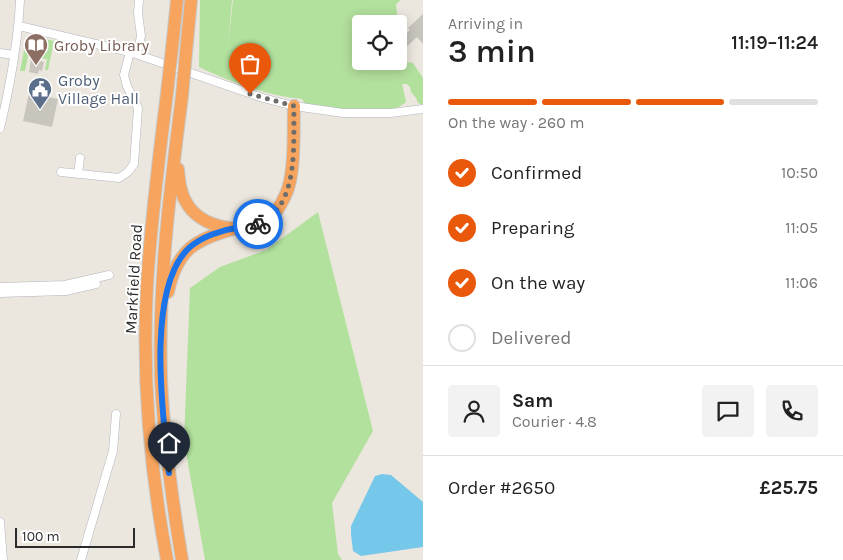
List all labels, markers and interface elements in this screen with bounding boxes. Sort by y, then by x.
text: Arriving in [448,14,523,33]
map controls [352,15,407,70]
button: locate [352,15,407,70]
library icon: Groby Library [23,32,49,66]
text: 11:19–11:24 [731,32,818,54]
text: 3 min [448,33,536,70]
place label: Groby Library [54,36,150,55]
pin [229,43,271,94]
icon: bag [236,50,264,78]
place label: Groby Village Hall [58,71,139,108]
public building icon: Groby Village Hall [27,76,53,110]
text: On the way · 260 m [448,113,584,132]
icon: check [448,159,476,187]
text: Confirmed [491,162,582,184]
text: 10:50 [781,163,818,182]
courier [233,199,283,249]
icon: bike [244,210,272,238]
icon: check [448,214,476,242]
text: Preparing [491,217,574,239]
text: 11:05 [785,218,818,237]
street label: Markfield Road [121,223,146,335]
icon: check [448,269,476,297]
text: On the way [491,272,585,294]
text: 11:06 [785,273,818,292]
text: Delivered [491,327,571,349]
button: person [448,385,500,437]
button: chat [702,385,754,437]
button: phone [766,385,818,437]
text: Sam [512,390,553,412]
text: Courier · 4.8 [512,412,597,431]
pin [148,422,190,473]
icon: home [155,429,183,457]
text: Order #2650 [448,477,555,499]
text: £25.75 [759,477,818,499]
scale bar [15,525,135,548]
text: 100 m [22,528,60,545]

